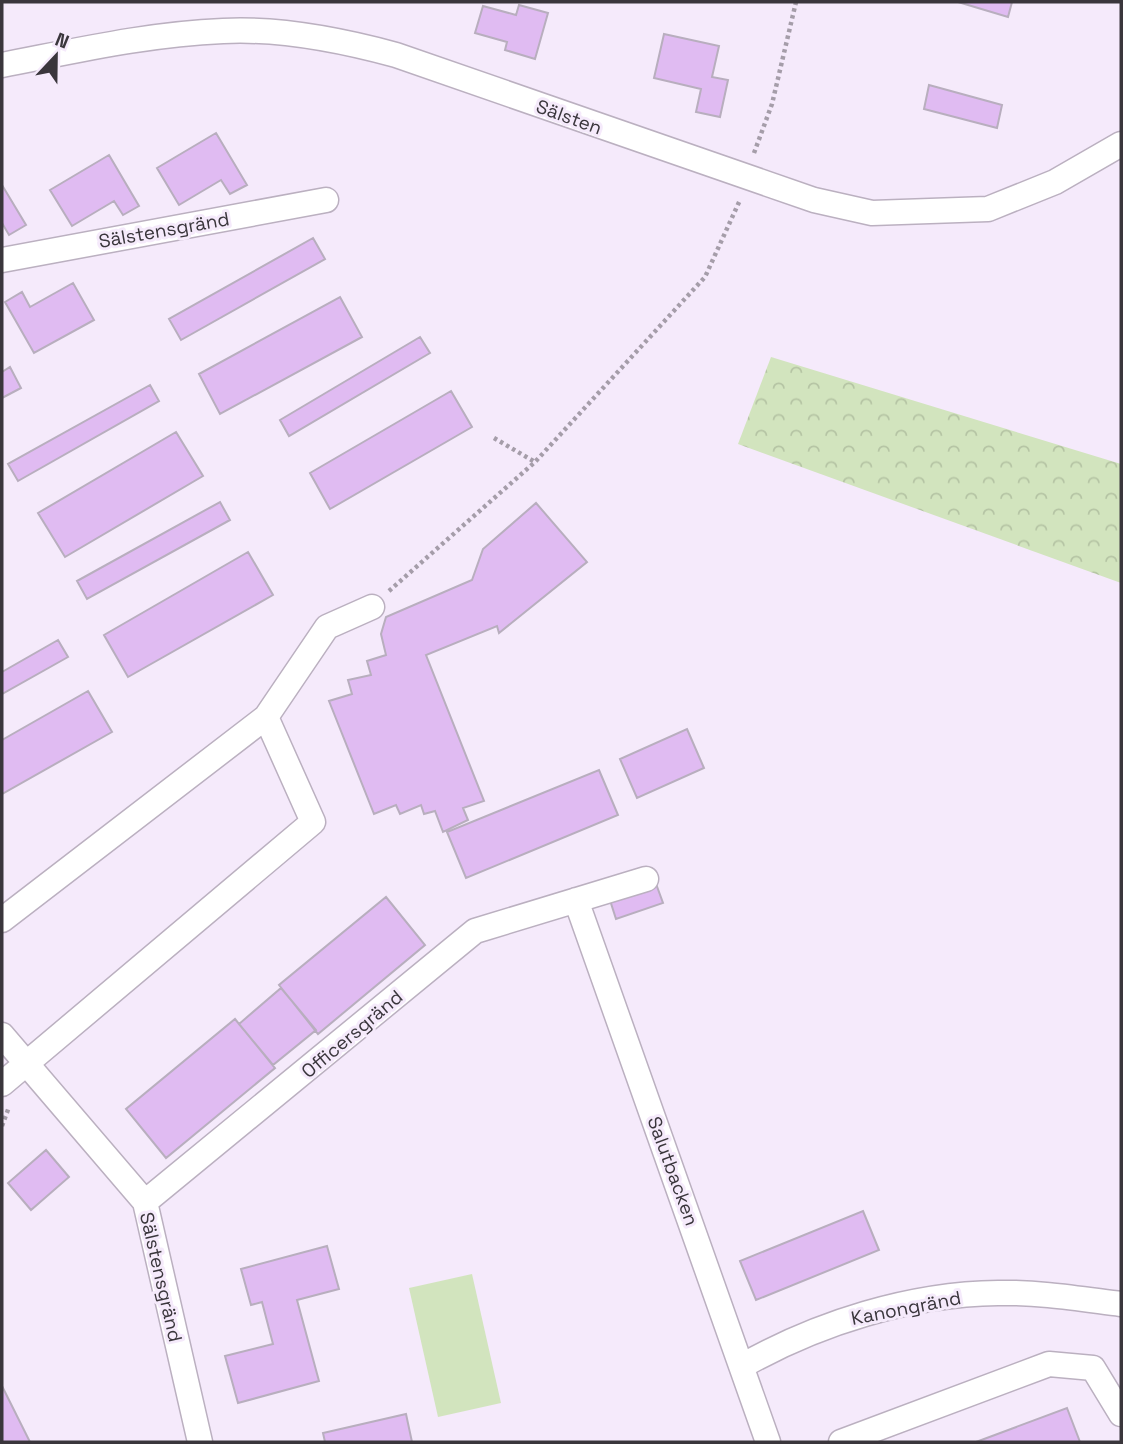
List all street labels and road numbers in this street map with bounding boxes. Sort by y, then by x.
street label: Sälsten [533,94,605,140]
street label: Sälstensgränd [97,206,231,254]
street label: Officersgränd [296,984,408,1084]
street label: Salutbacken [642,1113,704,1229]
street label: Sälstensgränd [134,1210,188,1344]
street label: Kanongränd [849,1285,963,1331]

